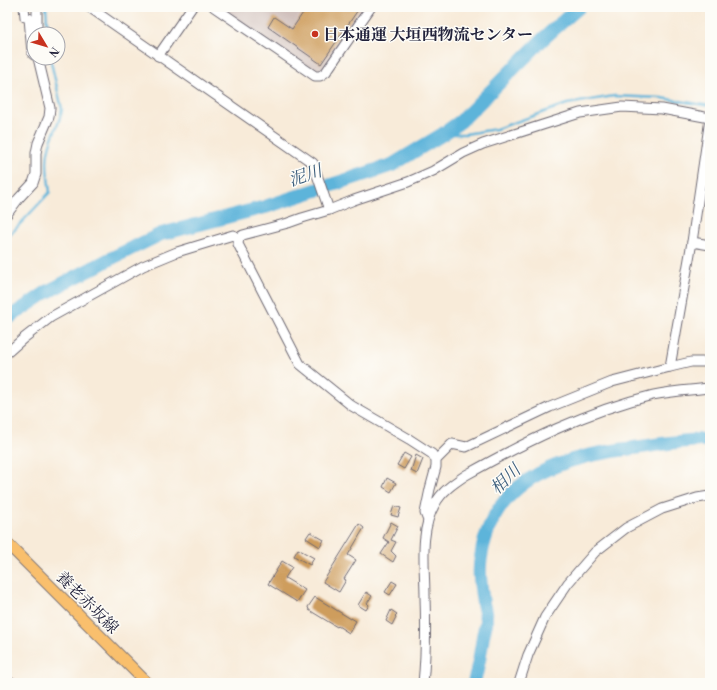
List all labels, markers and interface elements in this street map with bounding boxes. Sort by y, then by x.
place label: 日本通運 大垣西物流センター [323,25,533,45]
north arrow [26,26,66,66]
marker: 日本通運 大垣西物流センター [310,29,320,39]
text: N [45,44,61,60]
water label: 泥川 [286,159,327,192]
water label: 相川 [486,459,527,499]
street label: 養老赤坂線 [52,567,123,638]

